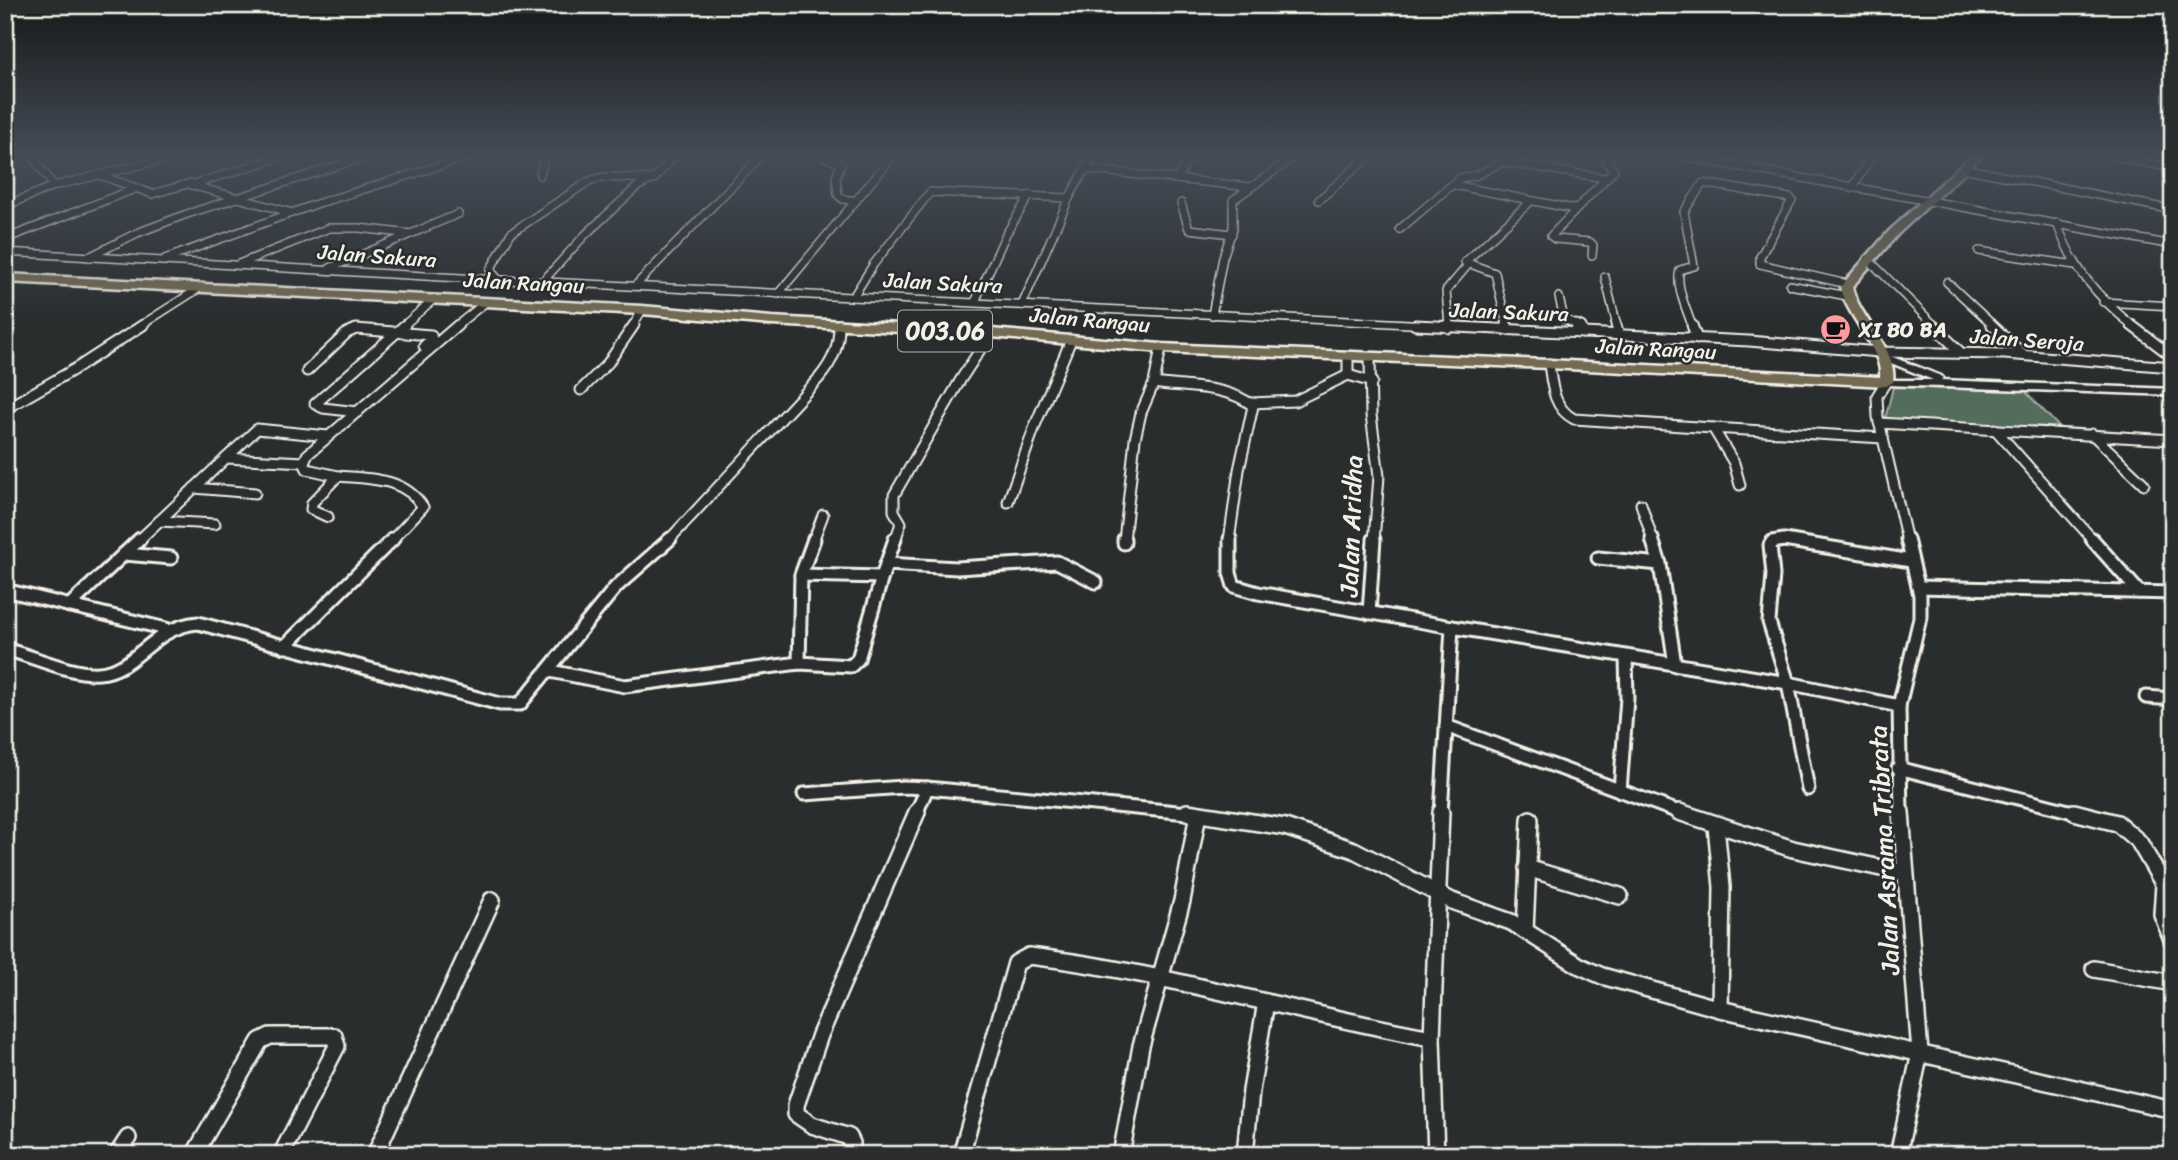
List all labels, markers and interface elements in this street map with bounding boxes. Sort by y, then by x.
street label: Jalan Sakura [315,233,438,279]
street label: Jalan Rangau [462,261,586,305]
street label: Jalan Sakura [882,261,1004,305]
street label: Jalan Sakura [1448,291,1570,333]
street label: Jalan Rangau [1027,296,1153,344]
road number: 003.06 [898,310,992,352]
place label: XI BO BA [1857,311,1946,349]
cafe icon: XI BO BA [1819,313,1853,347]
street label: Jalan Seroja [1968,317,2085,363]
street label: Jalan Rangau [1594,327,1718,371]
street label: Jalan Aridha [1326,454,1376,599]
street label: Jalan Asrama Tribrata [1854,724,1914,977]

